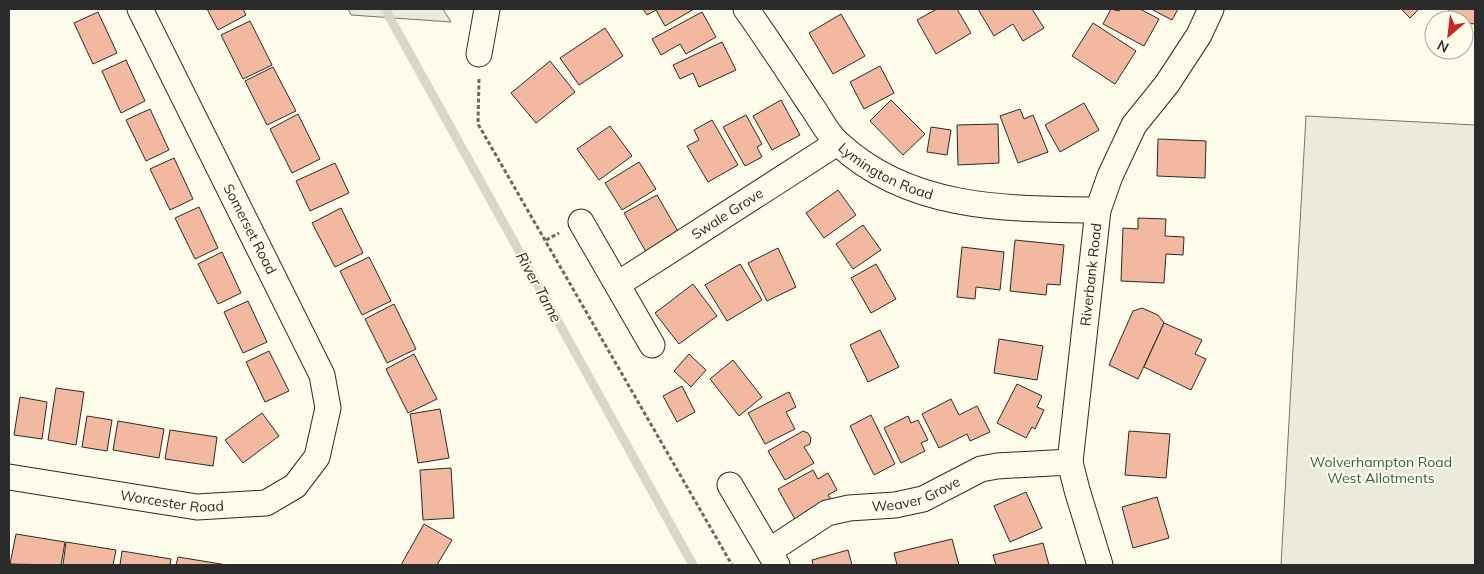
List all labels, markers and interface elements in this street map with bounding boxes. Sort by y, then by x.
north arrow [1424,10,1474,60]
text: N [1434,36,1452,57]
street label: Lymington Road [835,139,935,204]
street label: Somerset Road [219,181,281,277]
street label: Swale Grove [688,184,767,243]
street label: Riverbank Road [1076,222,1105,327]
water label: River Tame [512,248,566,326]
park label: Wolverhampton Road West Allotments [1310,453,1452,487]
street label: Weaver Grove [871,472,963,515]
street label: Worcester Road [119,486,224,516]

